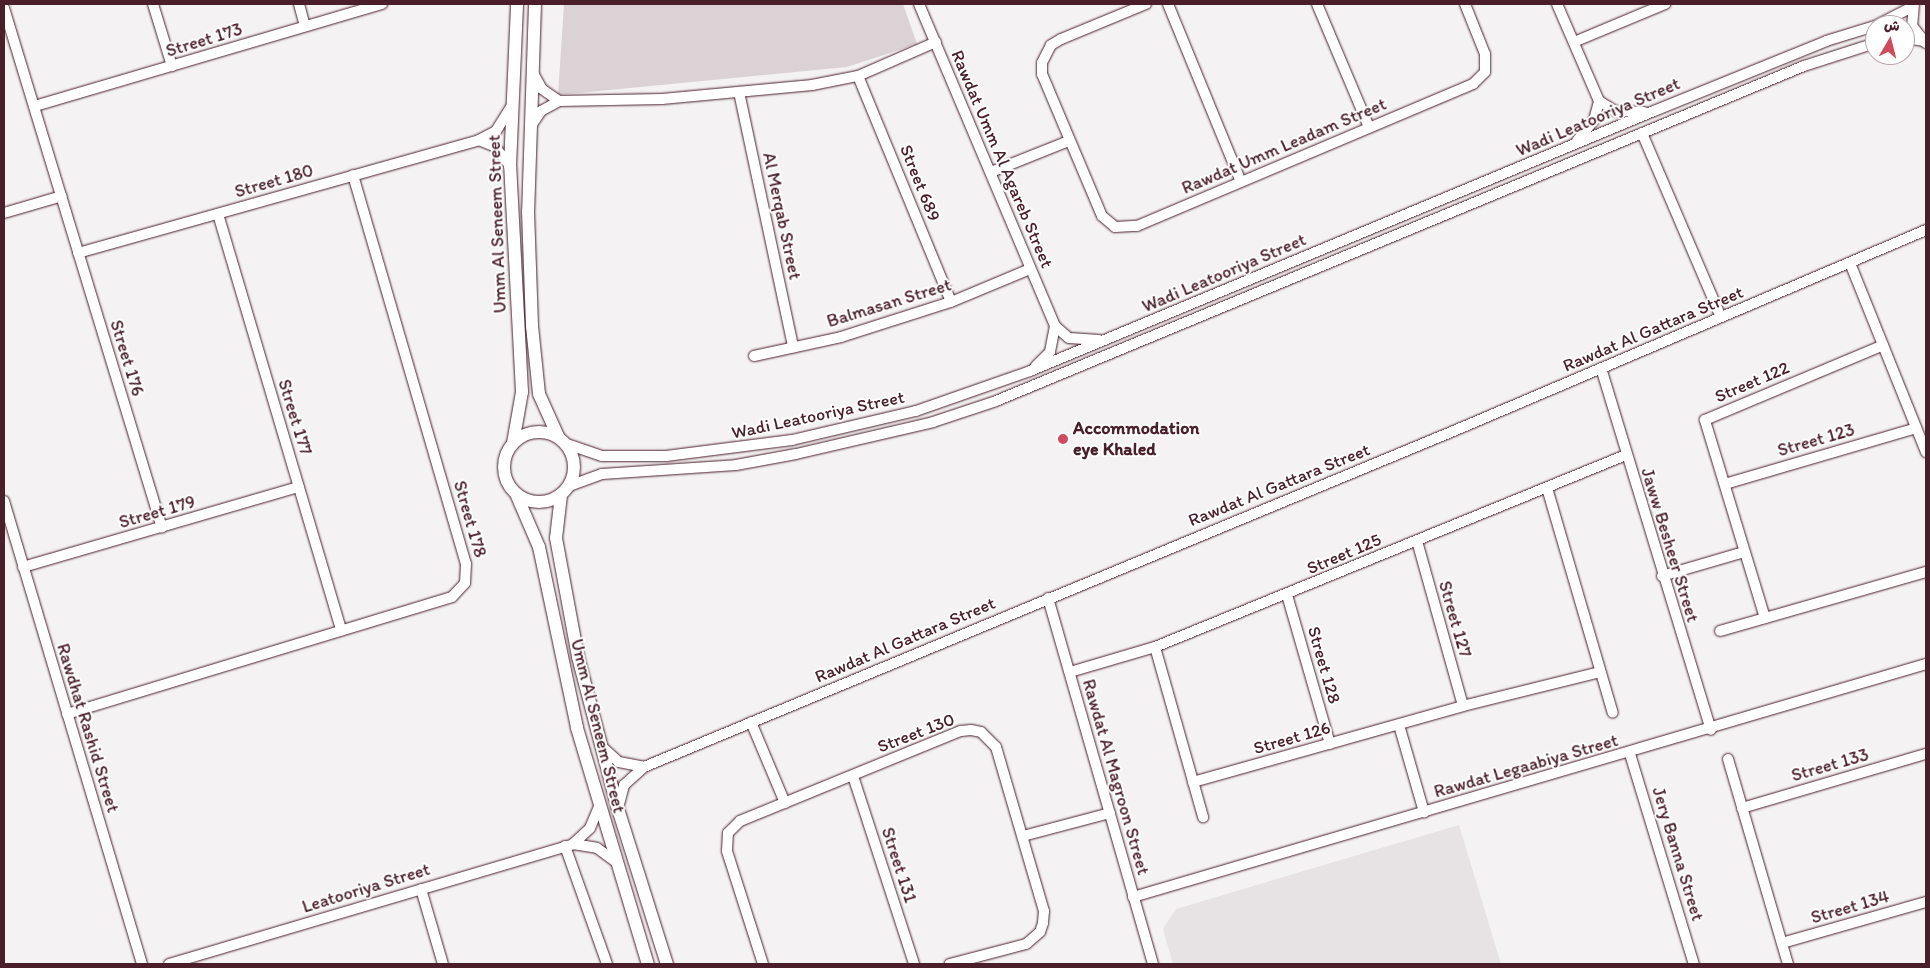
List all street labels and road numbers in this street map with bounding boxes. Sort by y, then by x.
street label: Street 173 [163,18,245,62]
street label: Rawdat Umm Al Agareb Street [946,47,1058,271]
street label: Wadi Leatooriya Street [1513,73,1683,161]
street label: Rawdat Umm Leadam Street [1179,93,1389,199]
street label: Umm Al Seneem Street [483,134,511,314]
street label: Street 689 [895,142,945,224]
street label: Al Merqab Street [758,150,806,282]
street label: Street 180 [232,159,316,203]
street label: Wadi Leatooriya Street [1139,229,1309,317]
street label: Balmasan Street [824,274,954,332]
street label: Rawdat Al Gattara Street [1559,281,1747,377]
street label: Street 176 [105,317,149,399]
street label: Street 122 [1711,357,1793,407]
street label: Street 177 [273,377,317,457]
street label: Wadi Leatooriya Street [730,386,906,444]
street label: Street 123 [1775,419,1857,461]
street label: Rawdat Al Gattara Street [1185,439,1373,531]
street label: Jaww Besheer Street [1636,465,1704,625]
street label: Street 178 [449,478,491,560]
street label: Street 179 [116,491,198,533]
street label: Street 125 [1303,529,1385,579]
street label: Street 127 [1434,578,1476,660]
street label: Rawdat Al Gattara Street [811,592,999,688]
street label: Street 128 [1303,624,1345,706]
street label: Umm Al Seneem Street [566,637,630,815]
street label: Rawdhat Rashid Street [52,641,124,815]
street label: Rawdat Al Magroon Street [1078,677,1154,877]
street label: Street 130 [874,708,958,758]
street label: Street 126 [1251,717,1333,759]
street label: Rawdat Legaabiya Street [1432,729,1620,803]
street label: Street 133 [1789,744,1871,786]
street label: Jery Banna Street [1647,785,1709,923]
street label: Street 131 [877,825,921,905]
street label: Leatooriya Street [299,858,433,918]
street label: Street 134 [1808,886,1892,928]

